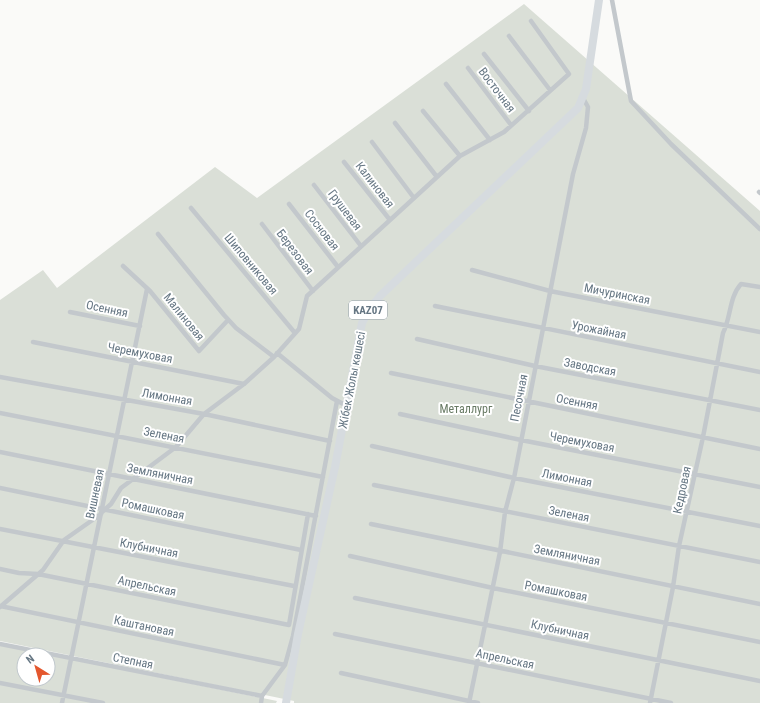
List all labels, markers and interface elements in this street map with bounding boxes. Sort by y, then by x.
street label: Восточная [476,65,518,115]
street label: Калиновая [353,159,397,211]
street label: Грушевая [325,187,365,233]
street label: Сосновая [302,207,342,253]
street label: Березовая [274,227,316,277]
street label: Шиповниковая [221,231,281,297]
street label: Мичуринская [583,281,651,307]
street label: Малиновая [161,291,207,343]
street label: Осенняя [85,298,129,320]
road number: KAZ07 [349,301,387,319]
street label: Урожайная [571,318,627,342]
street label: Жібек Жолы көшесі [336,330,368,430]
street label: Черемуховая [106,340,174,366]
street label: Заводская [563,355,617,379]
street label: Песочная [508,373,530,423]
street label: Лимонная [141,386,193,408]
street label: Осенняя [555,391,599,413]
park label: Металлург [439,402,493,416]
street label: Зеленая [142,424,186,446]
street label: Черемуховая [548,429,616,455]
street label: Земляничная [126,461,194,487]
street label: Кедровая [670,465,694,515]
street label: Лимонная [541,466,593,490]
street label: Вишневая [83,468,107,520]
street label: Ромашковая [120,496,186,522]
street label: Зеленая [547,503,591,525]
street label: Клубничная [119,535,179,561]
street label: Земляничная [533,542,601,568]
street label: Апрельская [117,573,177,599]
street label: Ромашковая [523,578,589,604]
street label: Каштановая [113,613,175,639]
street label: Клубничная [530,617,590,643]
street label: Апрельская [475,646,535,672]
north arrow [16,647,56,687]
street label: Степная [112,650,154,672]
text: N [24,652,37,667]

